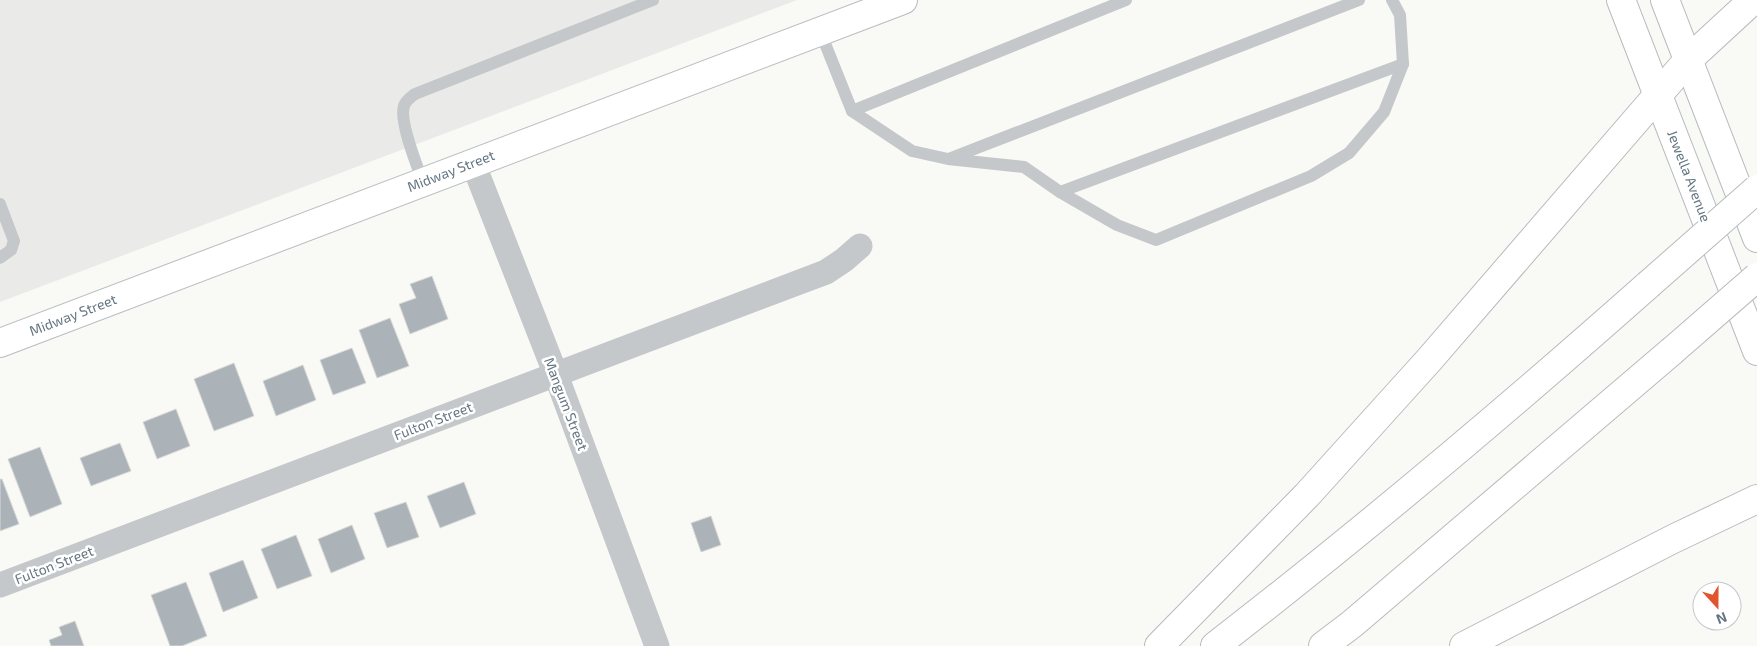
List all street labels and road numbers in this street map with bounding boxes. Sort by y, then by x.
street label: Jewella Avenue [1664,127,1715,224]
street label: Midway Street [405,146,497,195]
street label: Midway Street [27,290,119,339]
street label: Mangum Street [541,355,592,453]
street label: Fulton Street [391,398,475,443]
street label: Fulton Street [12,542,96,587]

